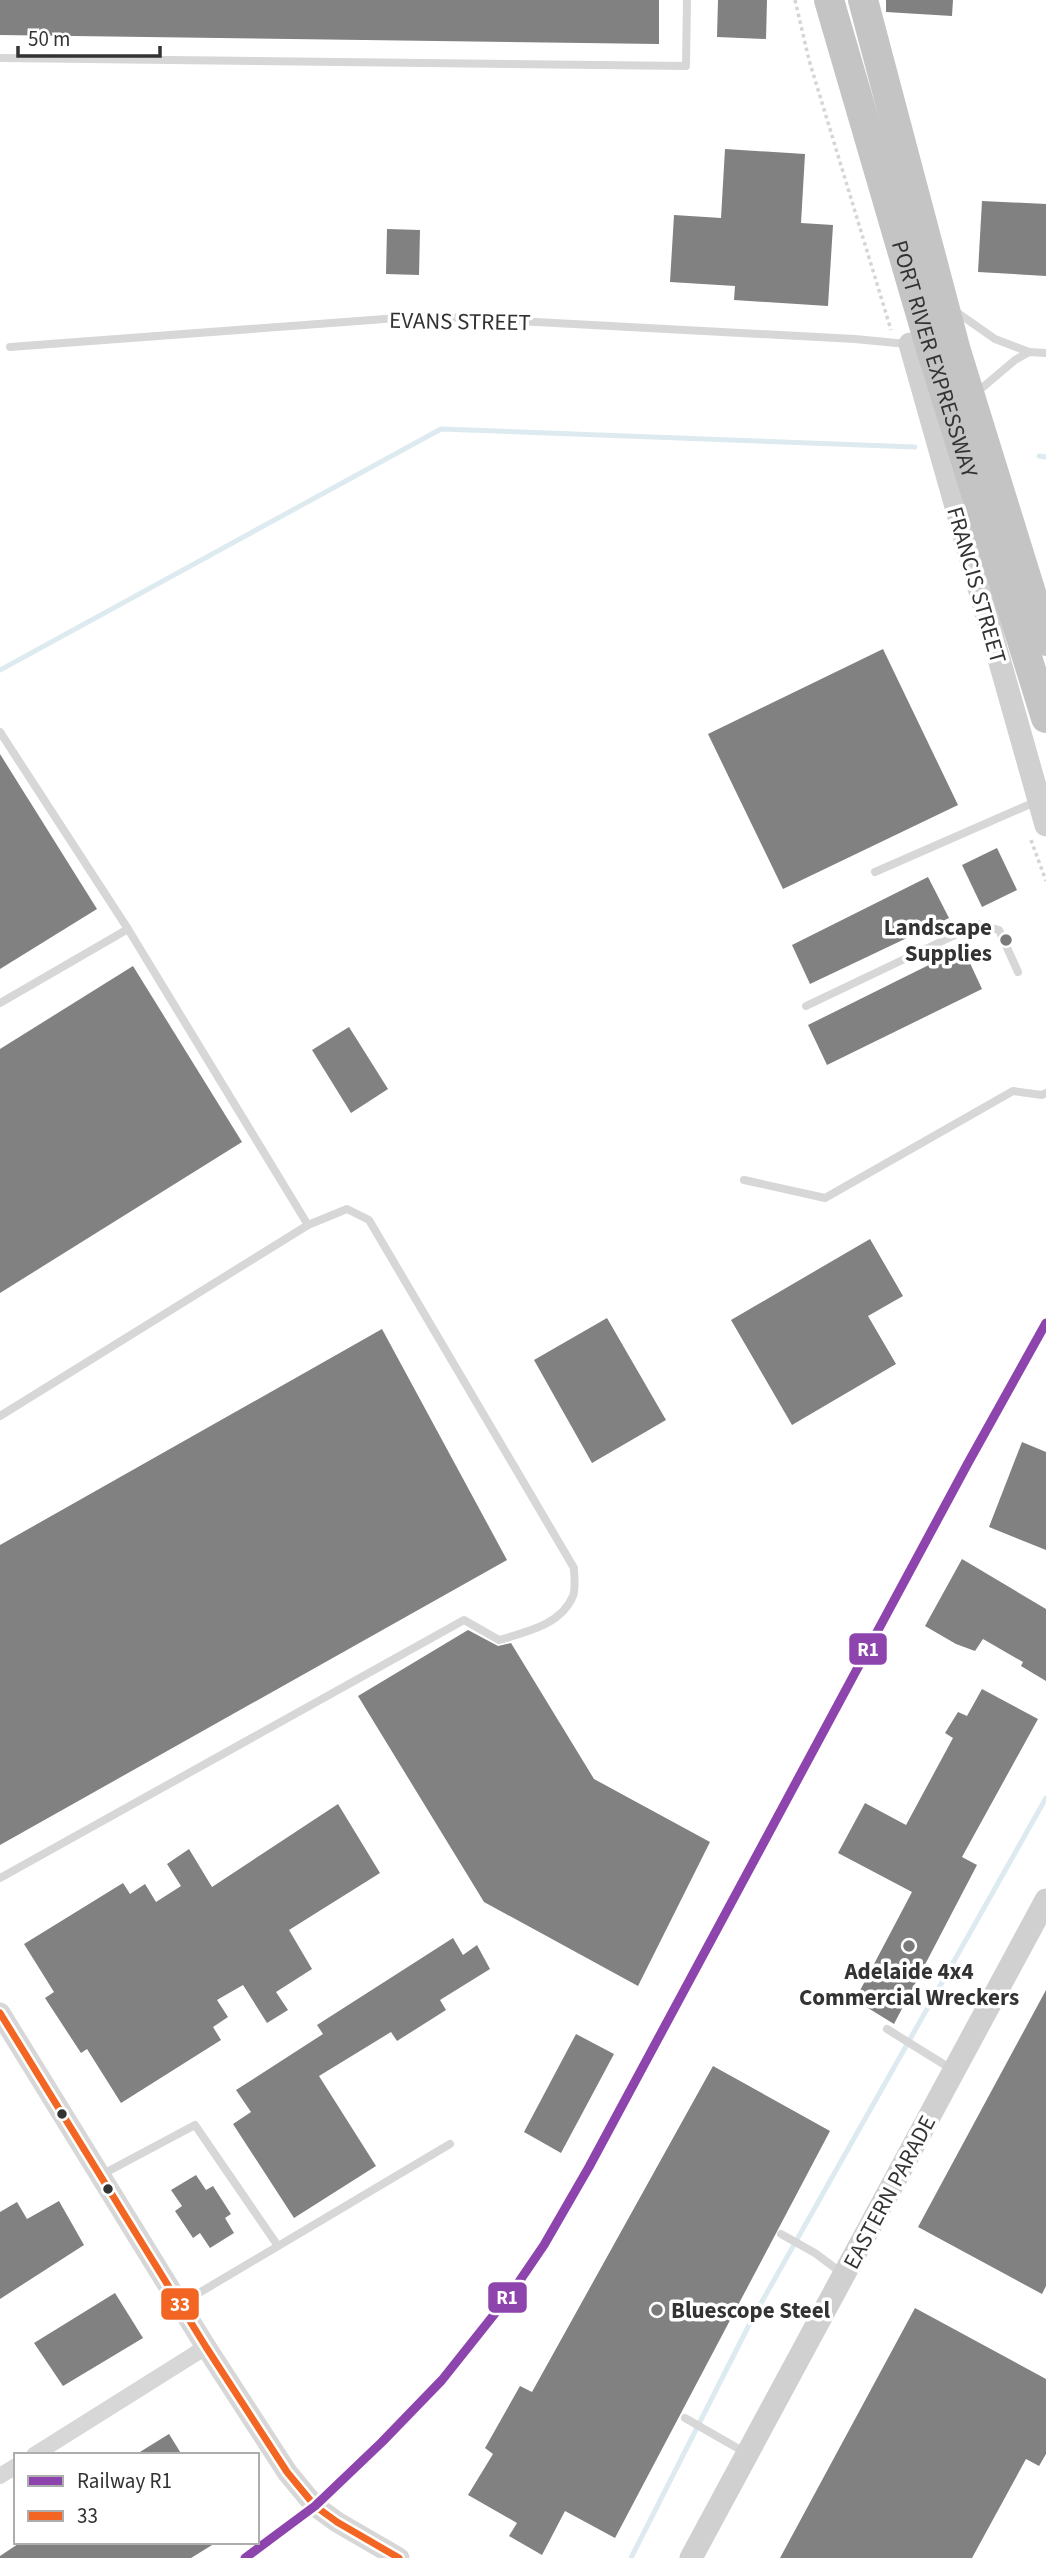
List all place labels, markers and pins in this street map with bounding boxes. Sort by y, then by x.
place label: Landscape Supplies [884,911,992,970]
marker: Landscape Supplies [998,932,1014,948]
marker: Adelaide 4x4 Commercial Wreckers [901,1938,917,1954]
place label: Adelaide 4x4 Commercial Wreckers [799,1955,1019,2014]
unlabelled marker [55,2107,69,2121]
unlabelled marker [101,2182,115,2196]
place label: Bluescope Steel [671,2294,831,2327]
marker: Bluescope Steel [649,2302,665,2318]

